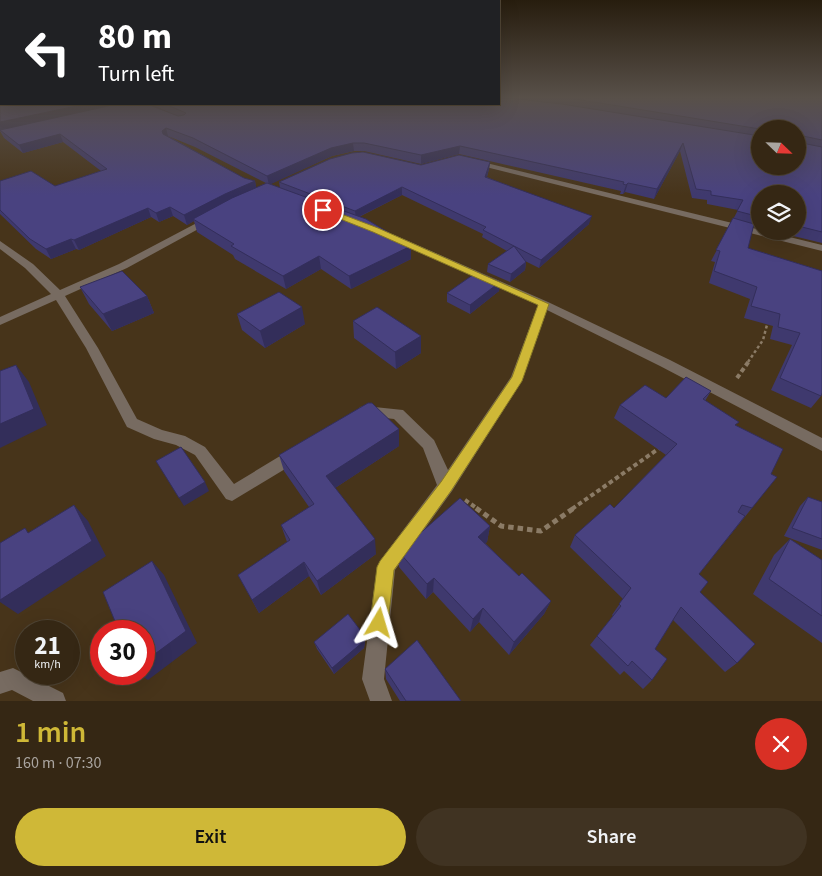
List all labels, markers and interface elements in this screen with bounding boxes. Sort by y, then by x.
text: 80 m [98,12,172,62]
icon: left [15,20,80,85]
text: Turn left [98,58,174,90]
north arrow [751,120,806,175]
map controls [751,120,806,240]
button: layers [751,185,806,240]
pin [302,189,344,231]
icon: arrive [309,196,337,224]
position arrow [352,596,404,648]
speed limit sign: 30 [90,620,155,685]
text: 21 [34,628,61,664]
text: km/h [34,656,61,673]
text: 1 min [15,711,86,754]
button: close [755,718,807,770]
text: 160 m · 07:30 [15,752,102,774]
button: Exit [15,808,406,866]
button: Share [416,808,807,866]

